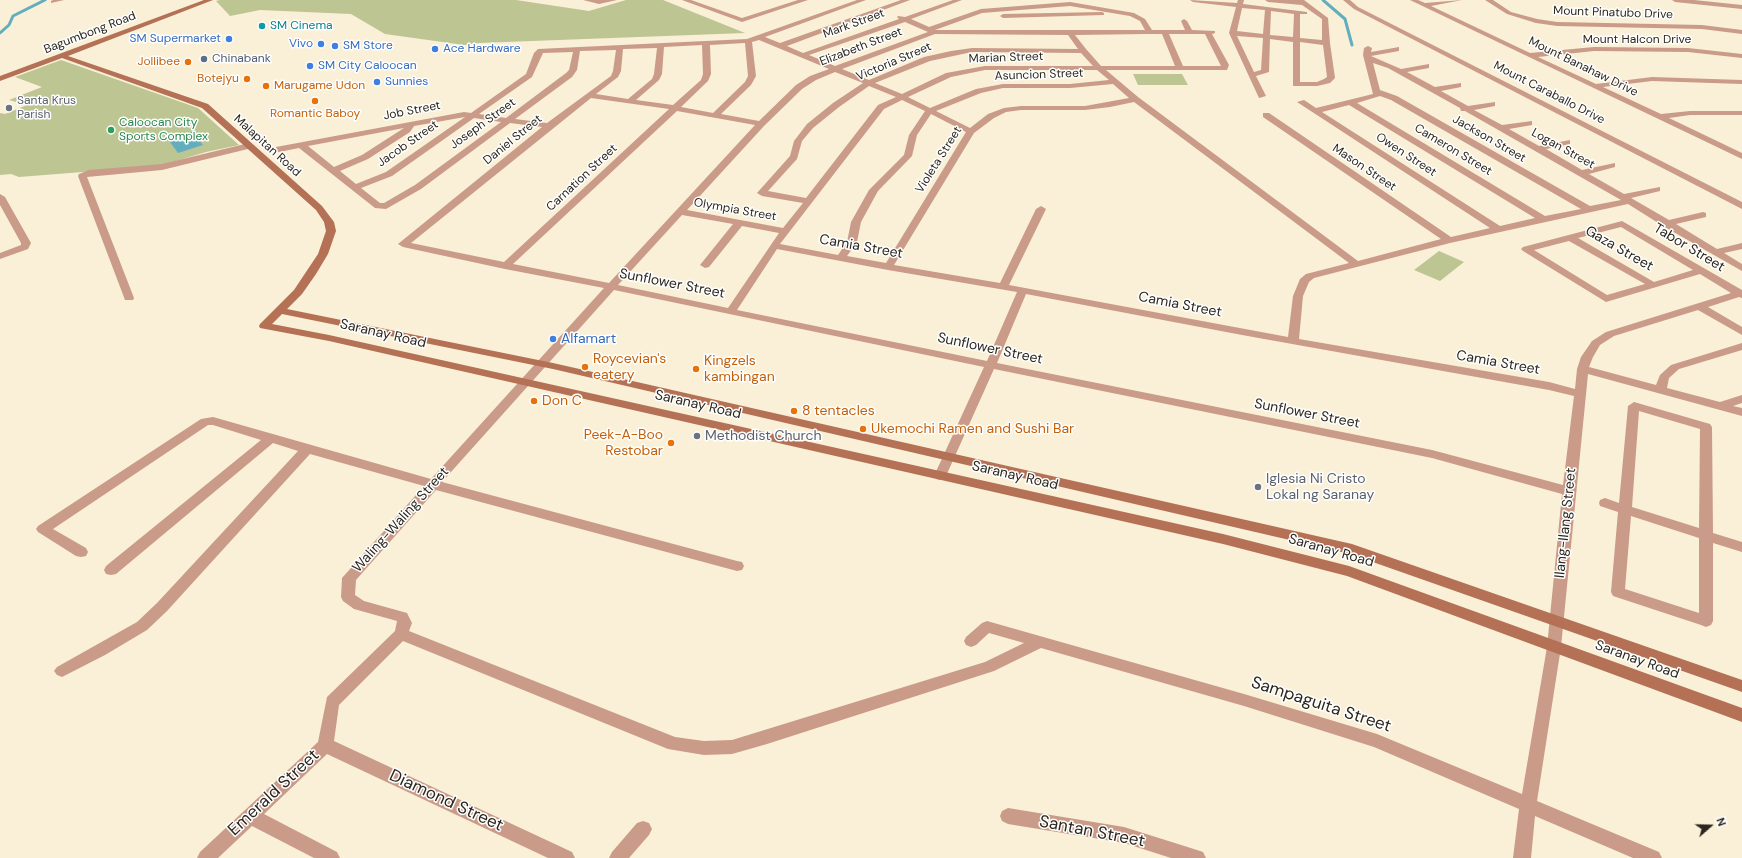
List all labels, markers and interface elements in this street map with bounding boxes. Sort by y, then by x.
street label: Mount Pinatubo Drive [1553,4,1673,22]
street label: Mark Street [821,6,887,42]
street label: Bagumbong Road [42,9,138,57]
place label: SM Cinema [270,19,333,33]
marker: SM Cinema [257,21,267,31]
street label: Elizabeth Street [818,25,904,69]
place label: SM Supermarket [130,32,221,46]
street label: Mount Halcon Drive [1583,33,1691,47]
marker: SM Supermarket [224,34,234,44]
street label: Mount Banahaw Drive [1526,34,1640,100]
place label: Vivo [289,37,313,51]
marker: Vivo [316,39,326,49]
place label: SM Store [343,39,393,53]
street label: Victoria Street [854,40,934,84]
marker: SM Store [330,41,340,51]
place label: Ace Hardware [443,42,520,56]
marker: Ace Hardware [430,44,440,54]
street label: Marian Street [968,50,1044,66]
place label: Chinabank [212,52,271,66]
marker: Chinabank [199,54,209,64]
place label: Jollibee [137,55,180,69]
marker: Jollibee [183,57,193,67]
place label: SM City Caloocan [318,59,417,73]
street label: Mount Caraballo Drive [1491,59,1607,127]
marker: SM City Caloocan [305,61,315,71]
street label: Asuncion Street [994,66,1084,84]
place label: Botejyu [197,72,239,86]
marker: Botejyu [242,74,252,84]
place label: Sunnies [385,75,428,89]
marker: Sunnies [372,77,382,87]
place label: Marugame Udon [274,79,365,93]
marker: Marugame Udon [261,81,271,91]
place label: Santa Krus Parish [17,94,76,122]
street label: Joseph Street [447,95,519,153]
marker: Romantic Baboy [310,96,320,106]
street label: Job Street [382,98,442,124]
marker: Santa Krus Parish [4,103,14,113]
place label: Romantic Baboy [270,107,360,121]
street label: Malapitan Road [230,112,304,180]
street label: Daniel Street [481,112,545,168]
street label: Jackson Street [1450,112,1528,166]
place label: Caloocan City Sports Complex [119,116,208,144]
street label: Jacob Street [375,118,441,170]
street label: Cameron Street [1412,121,1494,179]
street label: Violeta Street [913,124,965,196]
marker: Caloocan City Sports Complex [106,125,116,135]
street label: Logan Street [1529,126,1597,172]
street label: Owen Street [1373,130,1439,180]
street label: Carnation Street [544,141,620,215]
street label: Mason Street [1329,141,1399,195]
street label: Olympia Street [693,196,777,224]
street label: Tabor Street [1650,220,1728,276]
street label: Gaza Street [1582,223,1656,275]
street label: Camia Street [818,231,904,263]
street label: Sunflower Street [618,266,726,302]
street label: Camia Street [1137,289,1223,321]
street label: Saranay Road [338,316,428,352]
street label: Sunflower Street [936,330,1044,368]
place label: Alfamart [561,331,616,347]
marker: Alfamart [548,334,558,344]
street label: Camia Street [1455,347,1541,379]
place label: Roycevian's eatery [593,351,666,384]
place label: Kingzels kambingan [704,353,775,386]
marker: Roycevian's eatery [580,362,590,372]
marker: Kingzels kambingan [691,364,701,374]
street label: Saranay Road [653,387,743,423]
place label: Don C [542,393,582,409]
marker: Don C [529,396,539,406]
street label: Sunflower Street [1253,396,1361,432]
place label: 8 tentacles [802,403,875,419]
marker: 8 tentacles [789,406,799,416]
place label: Ukemochi Ramen and Sushi Bar [871,421,1074,437]
marker: Ukemochi Ramen and Sushi Bar [858,424,868,434]
place label: Peek-A-Boo Restobar [584,427,663,460]
place label: Methodist Church [705,428,821,444]
marker: Methodist Church [692,431,702,441]
marker: Peek-A-Boo Restobar [666,438,676,448]
street label: Saranay Road [970,458,1060,494]
street label: Waling-Waling Street [349,464,453,576]
street label: Ilang-Ilang Street [1552,467,1580,579]
place label: Iglesia Ni Cristo Lokal ng Saranay [1266,471,1374,504]
marker: Iglesia Ni Cristo Lokal ng Saranay [1253,482,1263,492]
street label: Saranay Road [1286,531,1376,571]
street label: Saranay Road [1593,637,1681,683]
street label: Sampaguita Street [1248,673,1394,737]
street label: Emerald Street [224,746,324,840]
street label: Diamond Street [386,766,506,836]
north arrow [1690,806,1730,846]
street label: Santan Street [1037,812,1147,852]
text: N [1713,816,1729,828]

